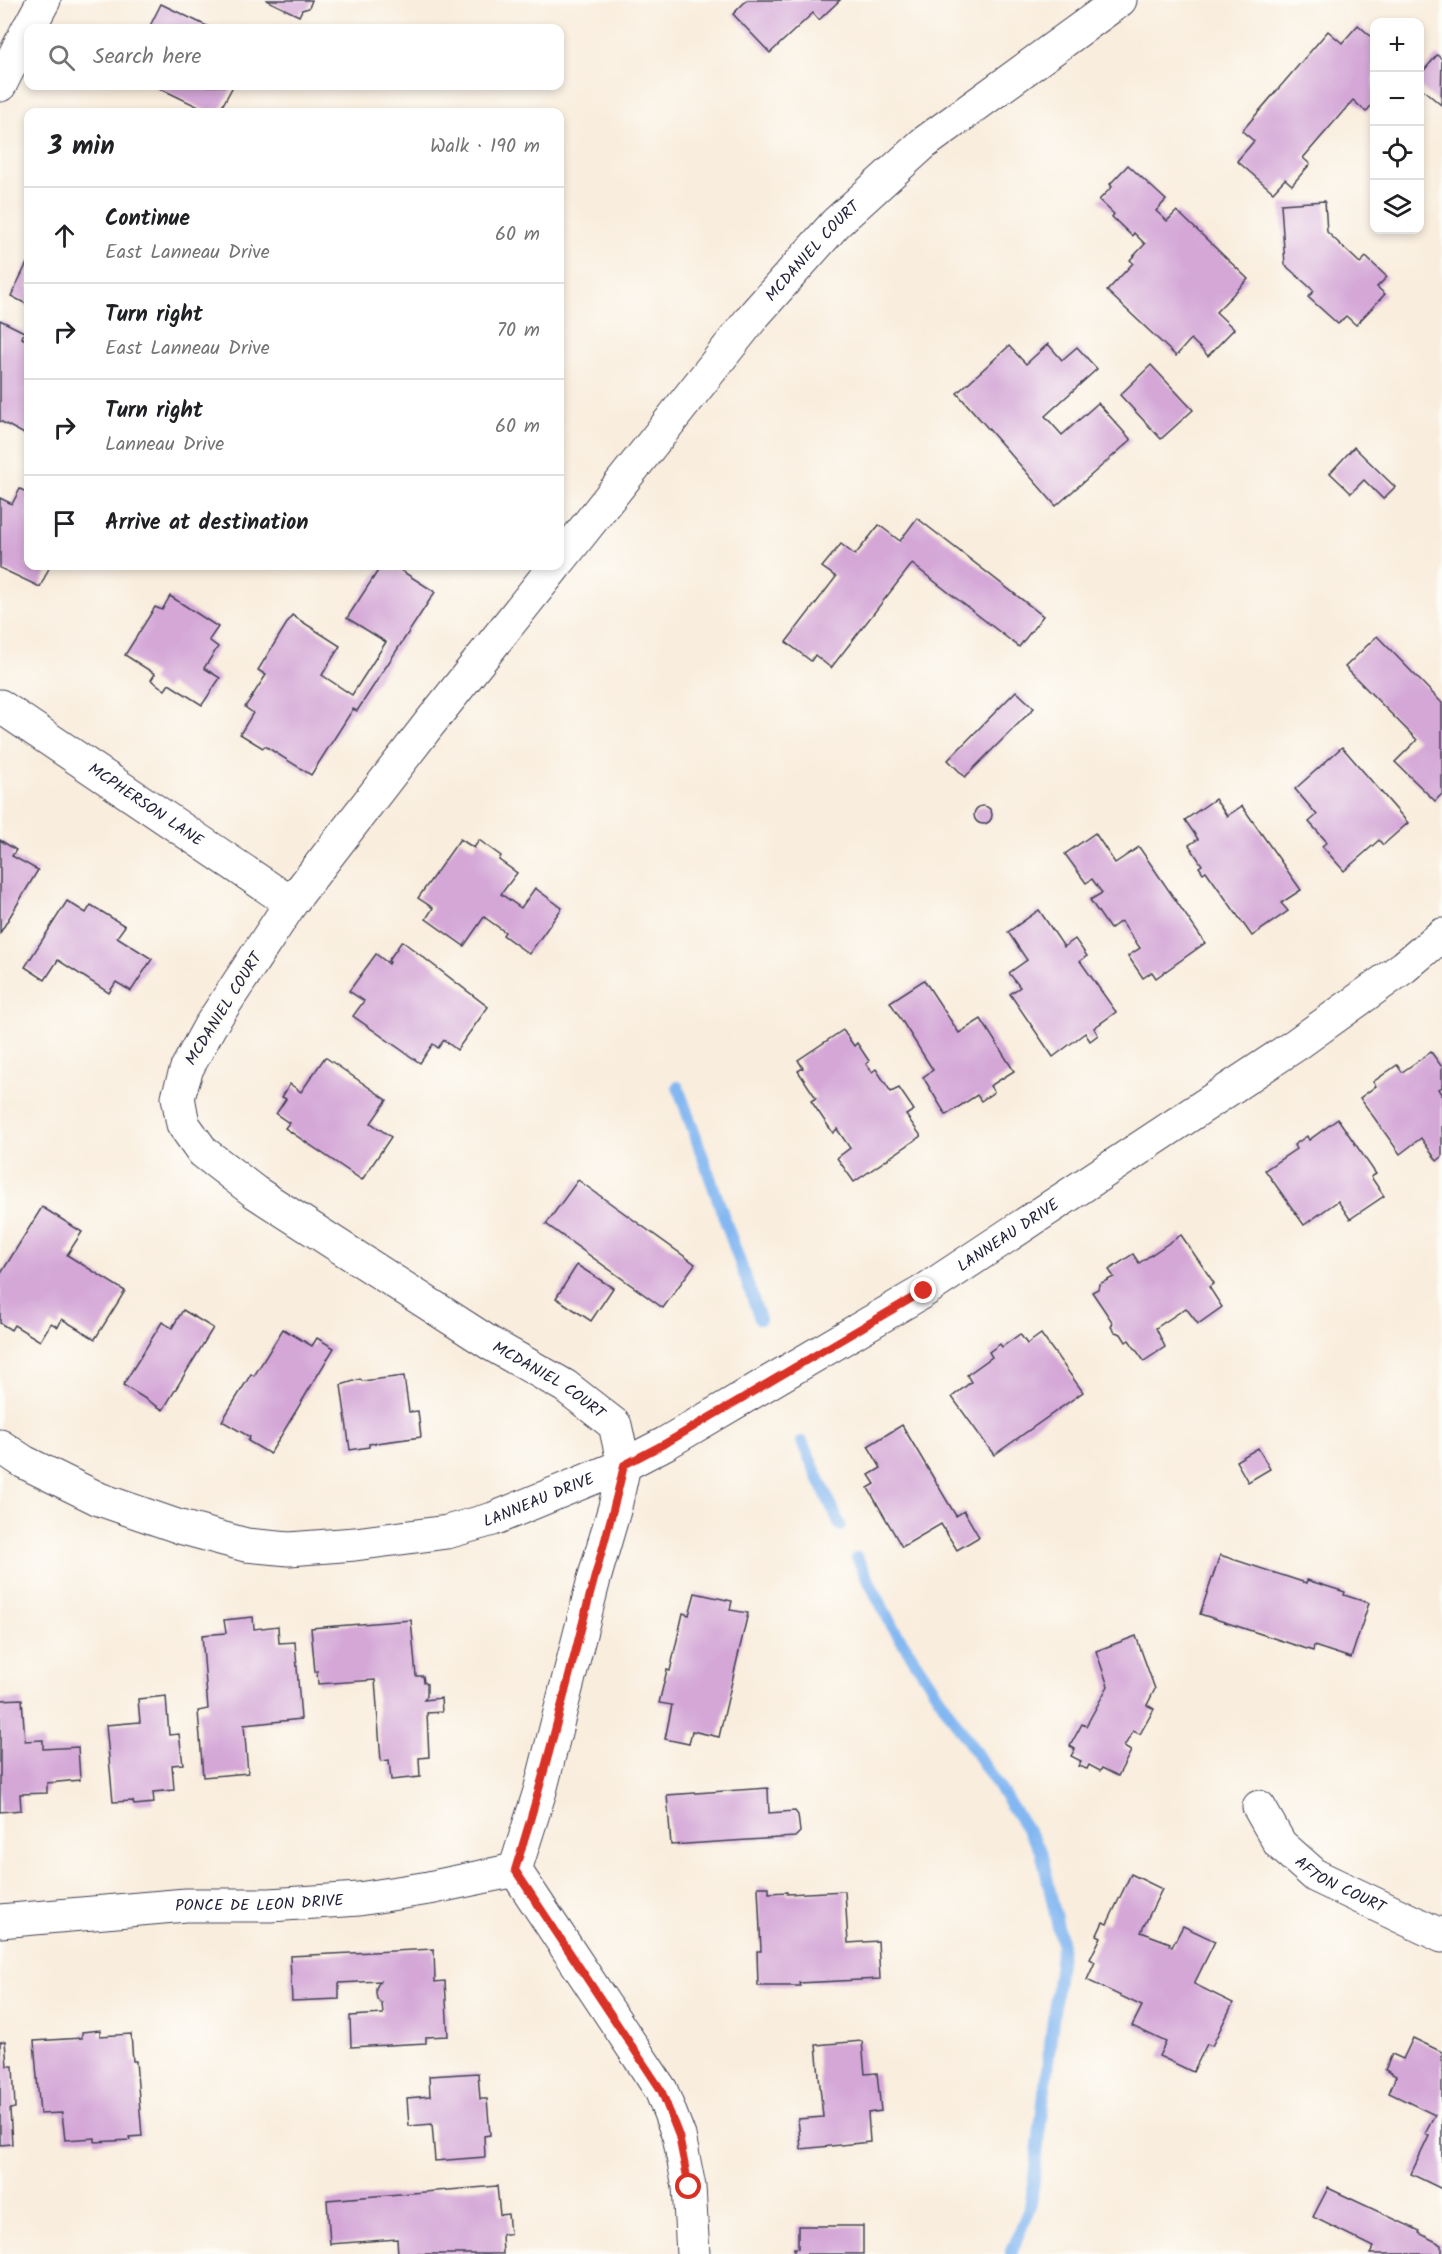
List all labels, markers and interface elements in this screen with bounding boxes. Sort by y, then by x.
map controls [1370,18,1424,234]
button: + [1370,18,1424,72]
search box [24,24,564,90]
text: Search here [93,40,201,75]
icon: search [45,41,78,74]
button: − [1370,72,1424,126]
text: 3 min [48,126,115,168]
button: locate [1370,126,1424,180]
text: Walk · 190 m [430,131,540,163]
button: layers [1370,180,1424,234]
street label: MCDANIEL COURT [759,194,866,307]
text: Continue [105,202,190,237]
icon: ahead [48,219,81,252]
text: 60 m [495,219,540,251]
text: East Lanneau Drive [105,237,270,269]
text: Turn right [105,298,203,333]
icon: right [48,315,81,348]
text: 70 m [497,315,540,347]
text: East Lanneau Drive [105,333,270,365]
text: Turn right [105,394,203,429]
icon: right [48,411,81,444]
text: 60 m [495,411,540,443]
text: Lanneau Drive [105,429,224,461]
text: Arrive at destination [105,506,308,541]
icon: arrive [48,507,81,540]
street label: MCPHERSON LANE [83,757,209,853]
street label: MCDANIEL COURT [179,946,270,1071]
street label: LANNEAU DRIVE [952,1192,1065,1278]
route end [910,1277,936,1303]
street label: MCDANIEL COURT [488,1335,612,1426]
street label: LANNEAU DRIVE [480,1466,599,1534]
street label: AFTON COURT [1289,1850,1391,1920]
street label: PONCE DE LEON DRIVE [174,1888,345,1918]
route start [675,2173,701,2199]

